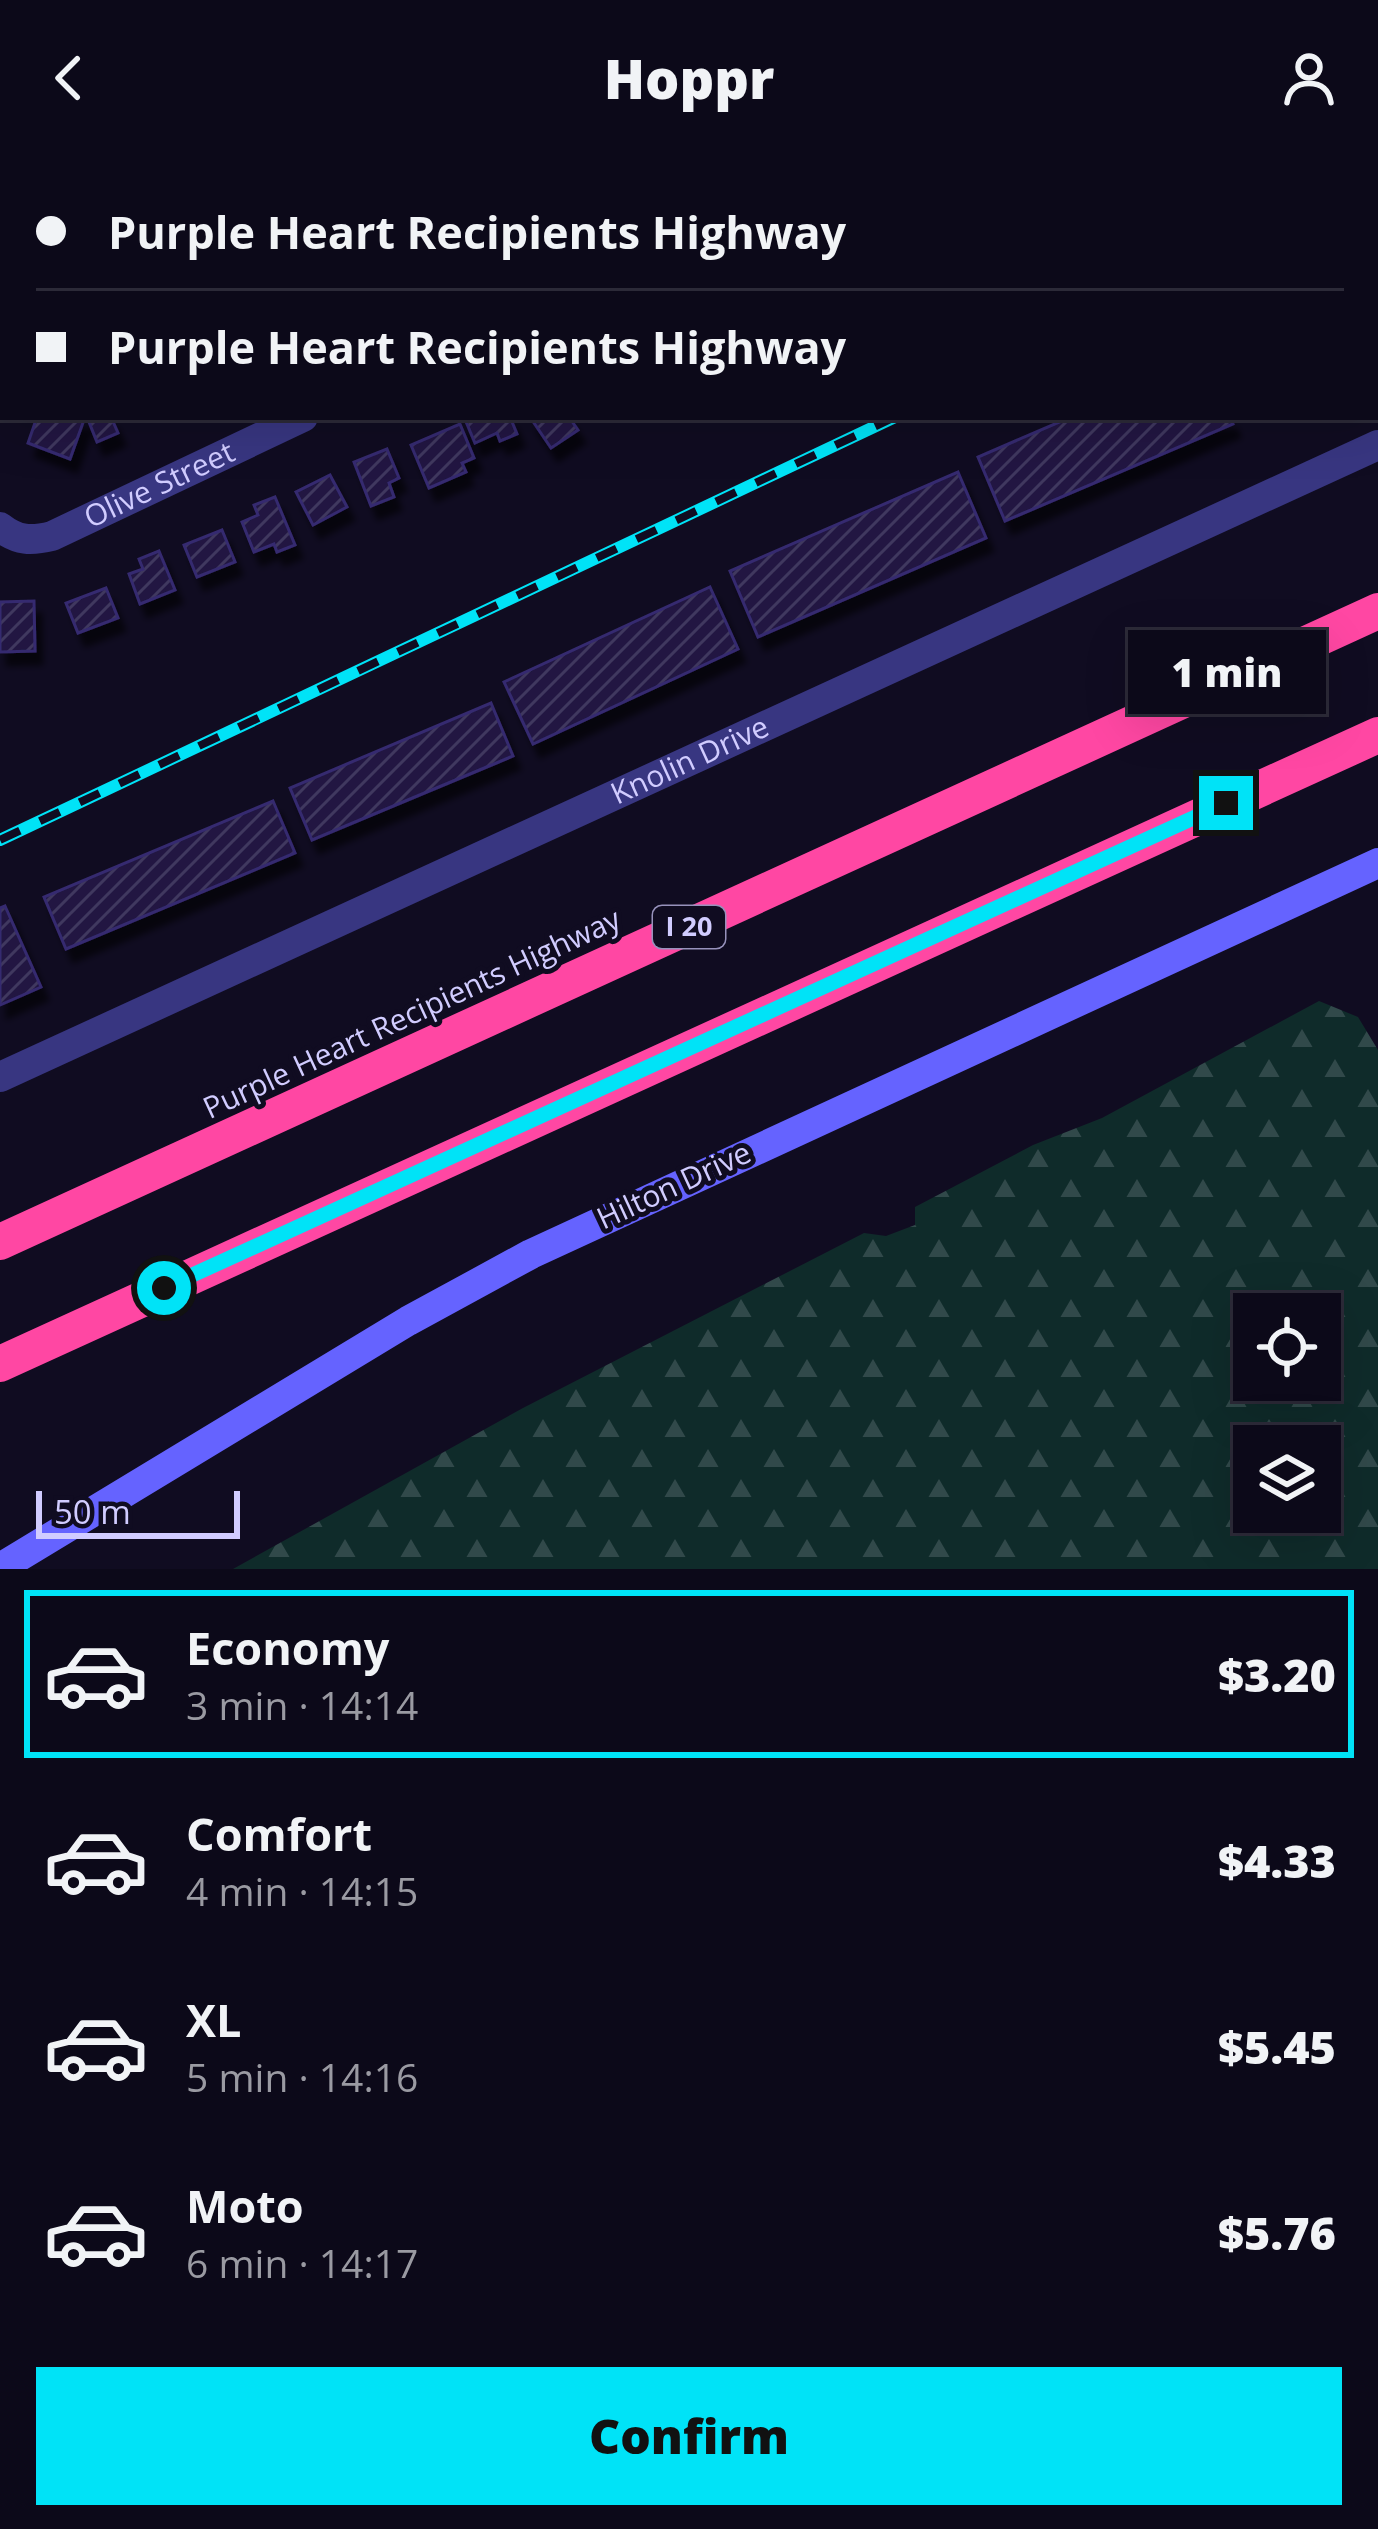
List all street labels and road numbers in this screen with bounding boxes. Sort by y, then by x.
street label: Olive Street [77,431,241,537]
street label: Knolin Drive [604,705,775,813]
street label: Purple Heart Recipients Highway [196,897,628,1128]
road number: I 20 [653,906,725,948]
street label: Hilton Drive [590,1131,757,1238]

